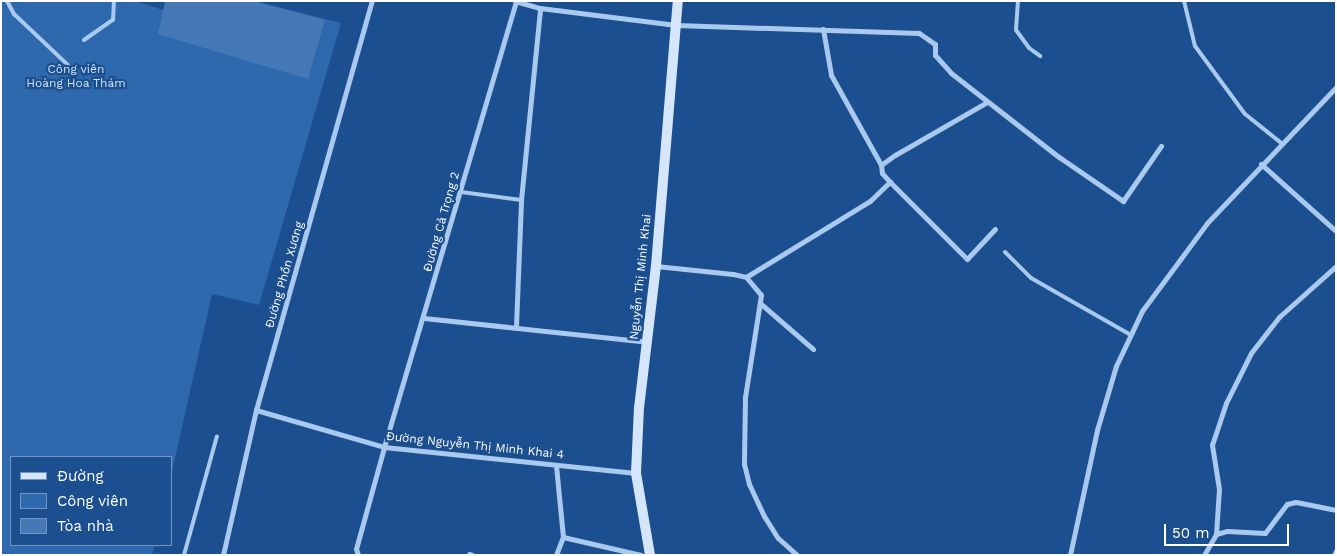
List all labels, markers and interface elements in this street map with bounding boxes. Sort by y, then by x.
park label: Công viên Hoàng Hoa Thám [26,63,126,91]
street label: Đường Cả Trọng 2 [421,170,463,274]
street label: Nguyễn Thị Minh Khai [627,213,655,341]
street label: Đường Phồn Xương [263,220,307,330]
street label: Đường Nguyễn Thị Minh Khai 4 [385,429,565,463]
legend [10,456,172,546]
text: Đường [57,467,104,485]
text: Công viên [57,492,128,510]
scale bar [1167,514,1292,546]
text: Tòa nhà [57,517,114,535]
text: 50 m [1172,524,1209,542]

